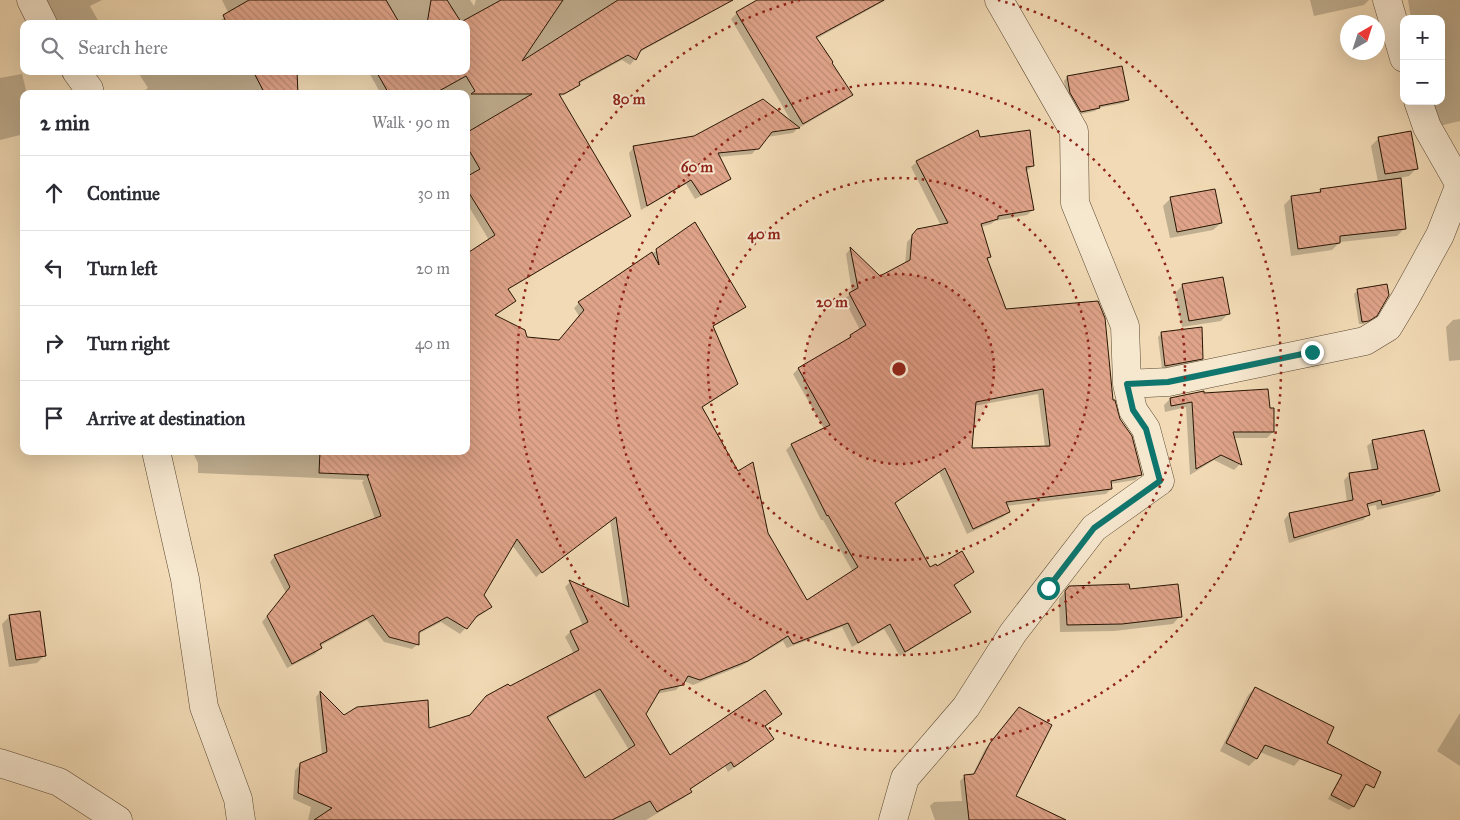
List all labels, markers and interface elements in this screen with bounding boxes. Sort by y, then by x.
north arrow [1340,15,1385,60]
map controls [1400,15,1445,105]
button: + [1400,15,1445,60]
search box [20,20,470,75]
icon: search [38,34,66,62]
text: Search here [78,36,168,59]
button: − [1400,60,1445,105]
text: 80 m [613,90,646,108]
text: 2 min [40,110,90,136]
text: Walk · 90 m [372,113,450,132]
text: 60 m [681,158,714,176]
icon: ahead [40,179,68,207]
text: Continue [87,182,160,205]
text: 30 m [417,184,450,203]
text: 40 m [748,225,781,244]
icon: left [40,254,68,282]
text: Turn left [87,257,157,280]
text: 20 m [416,259,450,278]
text: 20 m [816,293,848,311]
icon: right [40,329,68,357]
text: Turn right [87,332,170,355]
text: 40 m [415,334,450,353]
route end [1301,341,1324,364]
centre of rings [890,360,908,378]
icon: arrive [40,404,68,432]
text: Arrive at destination [87,407,245,430]
route start [1037,577,1060,600]

